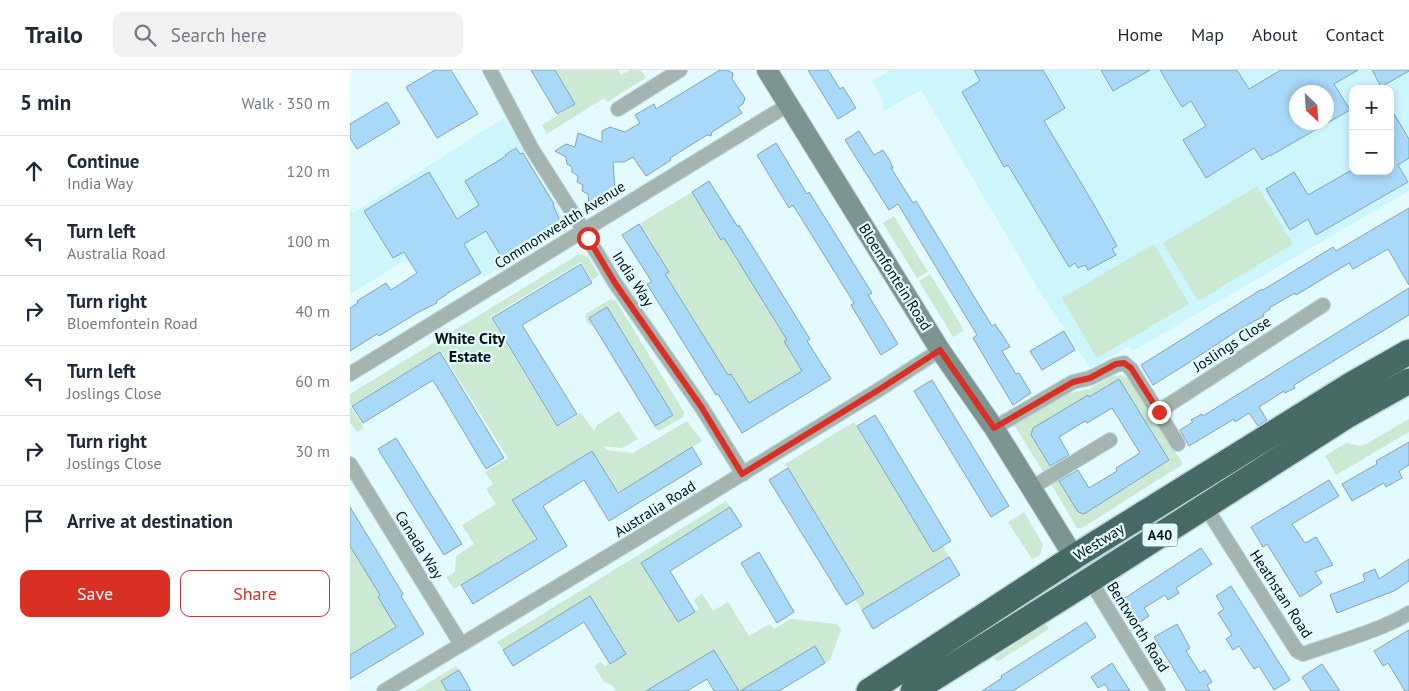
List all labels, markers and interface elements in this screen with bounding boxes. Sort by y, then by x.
search box [113,12,463,57]
text: Trailo [25,19,83,50]
icon: search [131,21,159,49]
text: Search here [171,23,267,47]
text: Home [1117,23,1163,46]
text: Map [1191,23,1224,46]
text: About [1252,23,1298,46]
text: Contact [1326,23,1384,46]
north arrow [1289,85,1334,130]
map controls [1349,85,1394,175]
button: + [1349,85,1394,130]
text: 5 min [20,89,71,116]
text: Walk · 350 m [241,93,330,113]
button: − [1349,130,1394,175]
text: Continue [67,149,139,173]
icon: ahead [20,157,48,185]
text: 120 m [287,161,330,181]
text: India Way [67,173,133,193]
street label: Commonwealth Avenue [491,177,629,273]
text: Turn left [67,219,136,243]
street label: Bloemfontein Road [855,220,936,334]
icon: left [20,227,48,255]
route start [577,227,600,250]
text: 100 m [287,231,330,251]
text: Australia Road [67,243,166,263]
street label: India Way [609,248,658,310]
text: Turn right [67,289,147,313]
icon: right [20,297,48,325]
text: 40 m [295,301,330,321]
street label: Joslings Close [1189,311,1274,376]
text: Bloemfontein Road [67,313,198,333]
district label: White City Estate [435,328,506,366]
text: Turn left [67,359,136,383]
icon: left [20,367,48,395]
text: 60 m [295,371,330,391]
text: Joslings Close [67,383,162,403]
route end [1148,401,1171,424]
text: Turn right [67,429,147,453]
icon: right [20,437,48,465]
text: 30 m [295,441,330,461]
text: Joslings Close [67,453,162,473]
street label: Australia Road [611,476,699,541]
icon: arrive [20,507,48,535]
street label: Canada Way [391,507,448,582]
text: Arrive at destination [67,509,233,533]
street label: Westway [1070,519,1128,565]
road number: A40 [1142,524,1178,546]
street label: Heathstan Road [1246,546,1317,641]
button: Save [20,570,170,617]
button: Share [180,570,330,617]
street label: Bentworth Road [1103,578,1174,676]

